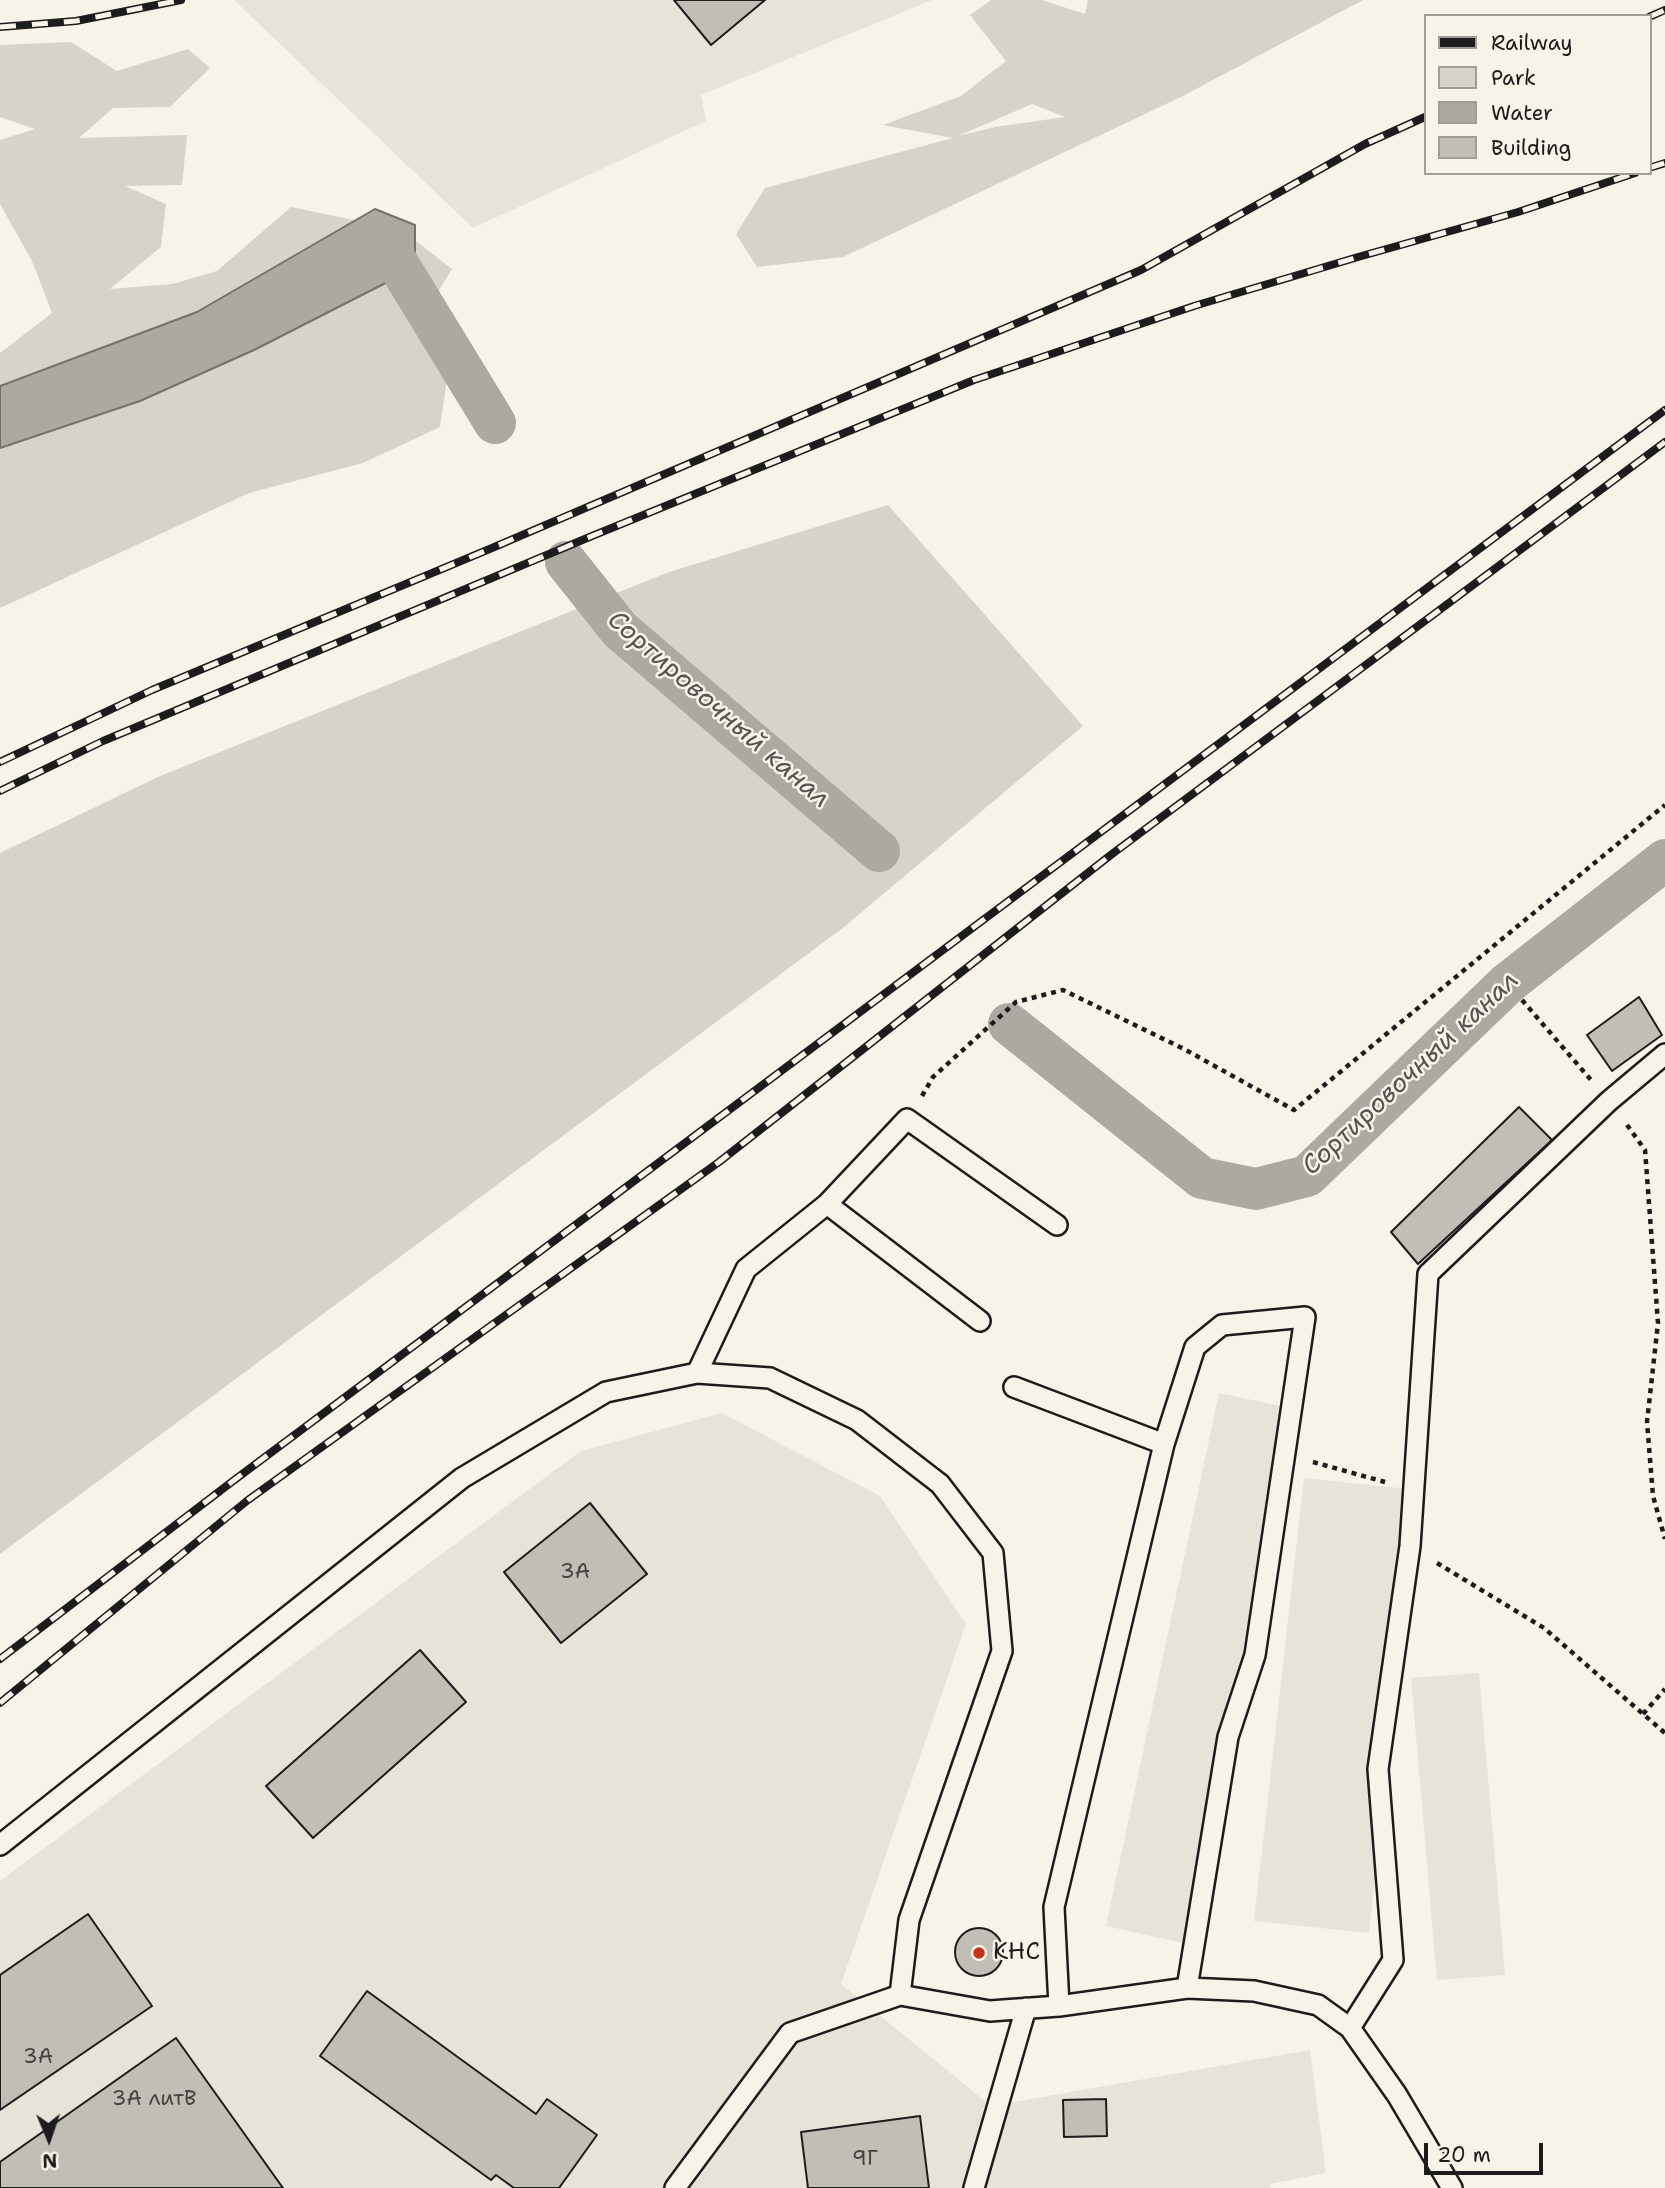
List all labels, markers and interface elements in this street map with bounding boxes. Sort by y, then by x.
legend [1424,14,1651,175]
text: Railway [1491,29,1573,57]
text: Park [1491,64,1536,92]
text: Water [1491,99,1553,127]
text: Building [1491,134,1571,162]
water label: Сортировочный канал [600,605,836,815]
water label: Сортировочный канал [1296,966,1526,1182]
house number: 3А [560,1560,590,1586]
place label: КНС [993,1939,1040,1967]
marker: КНС [971,1945,987,1961]
house number: 3А [23,2045,53,2071]
house number: 3А литВ [112,2087,196,2113]
north arrow [14,2104,84,2174]
scale bar [1427,2128,1546,2172]
text: 20 m [1437,2141,1491,2169]
house number: 9Г [852,2147,878,2173]
text: N [42,2148,58,2173]

